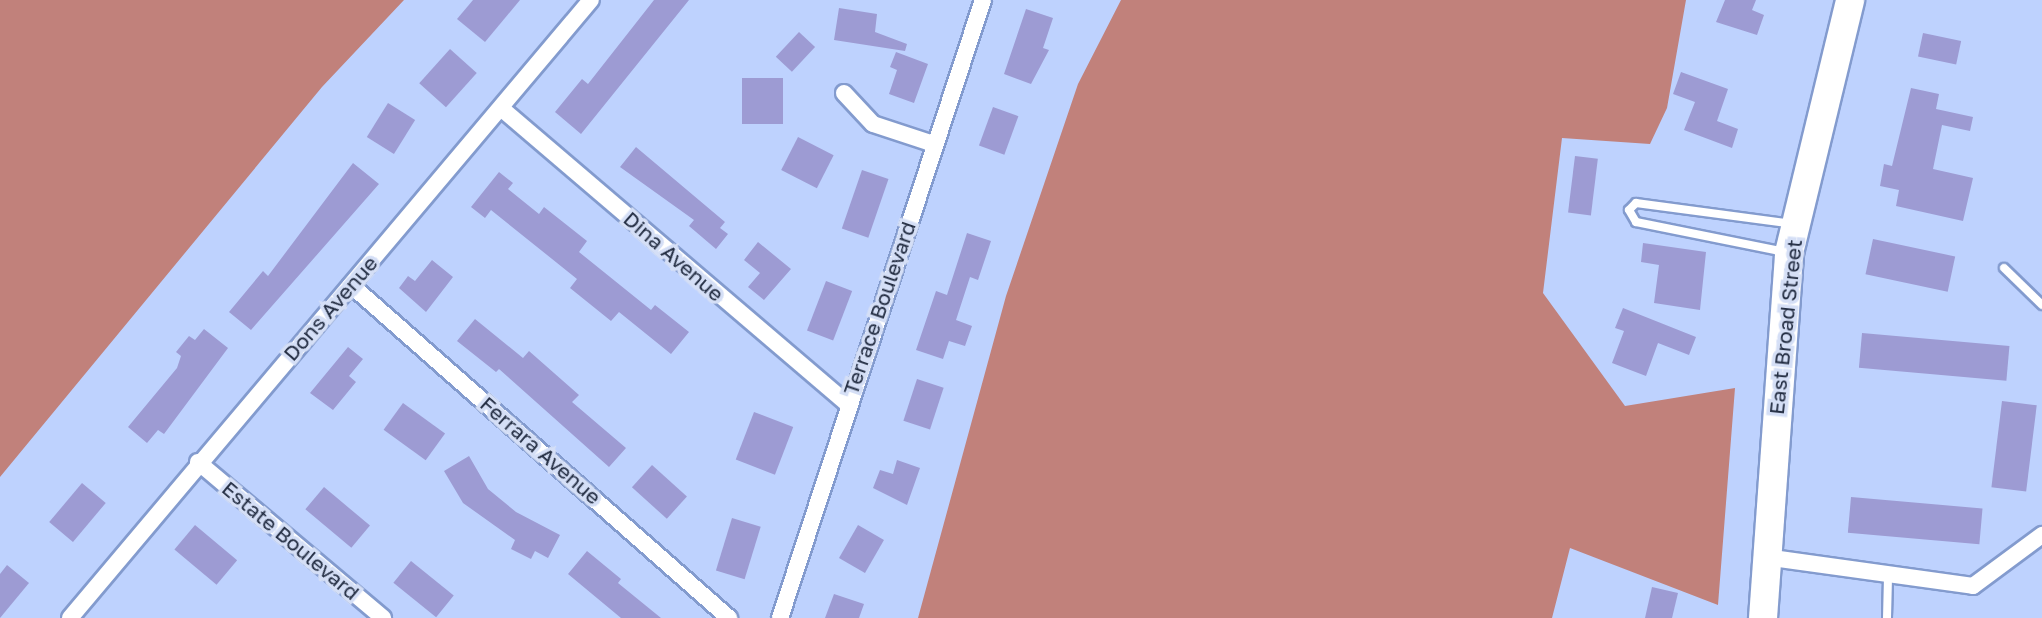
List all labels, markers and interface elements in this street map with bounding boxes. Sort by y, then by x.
street label: Dina Avenue [619,206,729,306]
street label: Terrace Boulevard [837,218,921,398]
street label: East Broad Street [1763,238,1807,416]
street label: Dons Avenue [278,250,382,366]
street label: Ferrara Avenue [475,391,607,509]
street label: Estate Boulevard [217,475,365,605]

